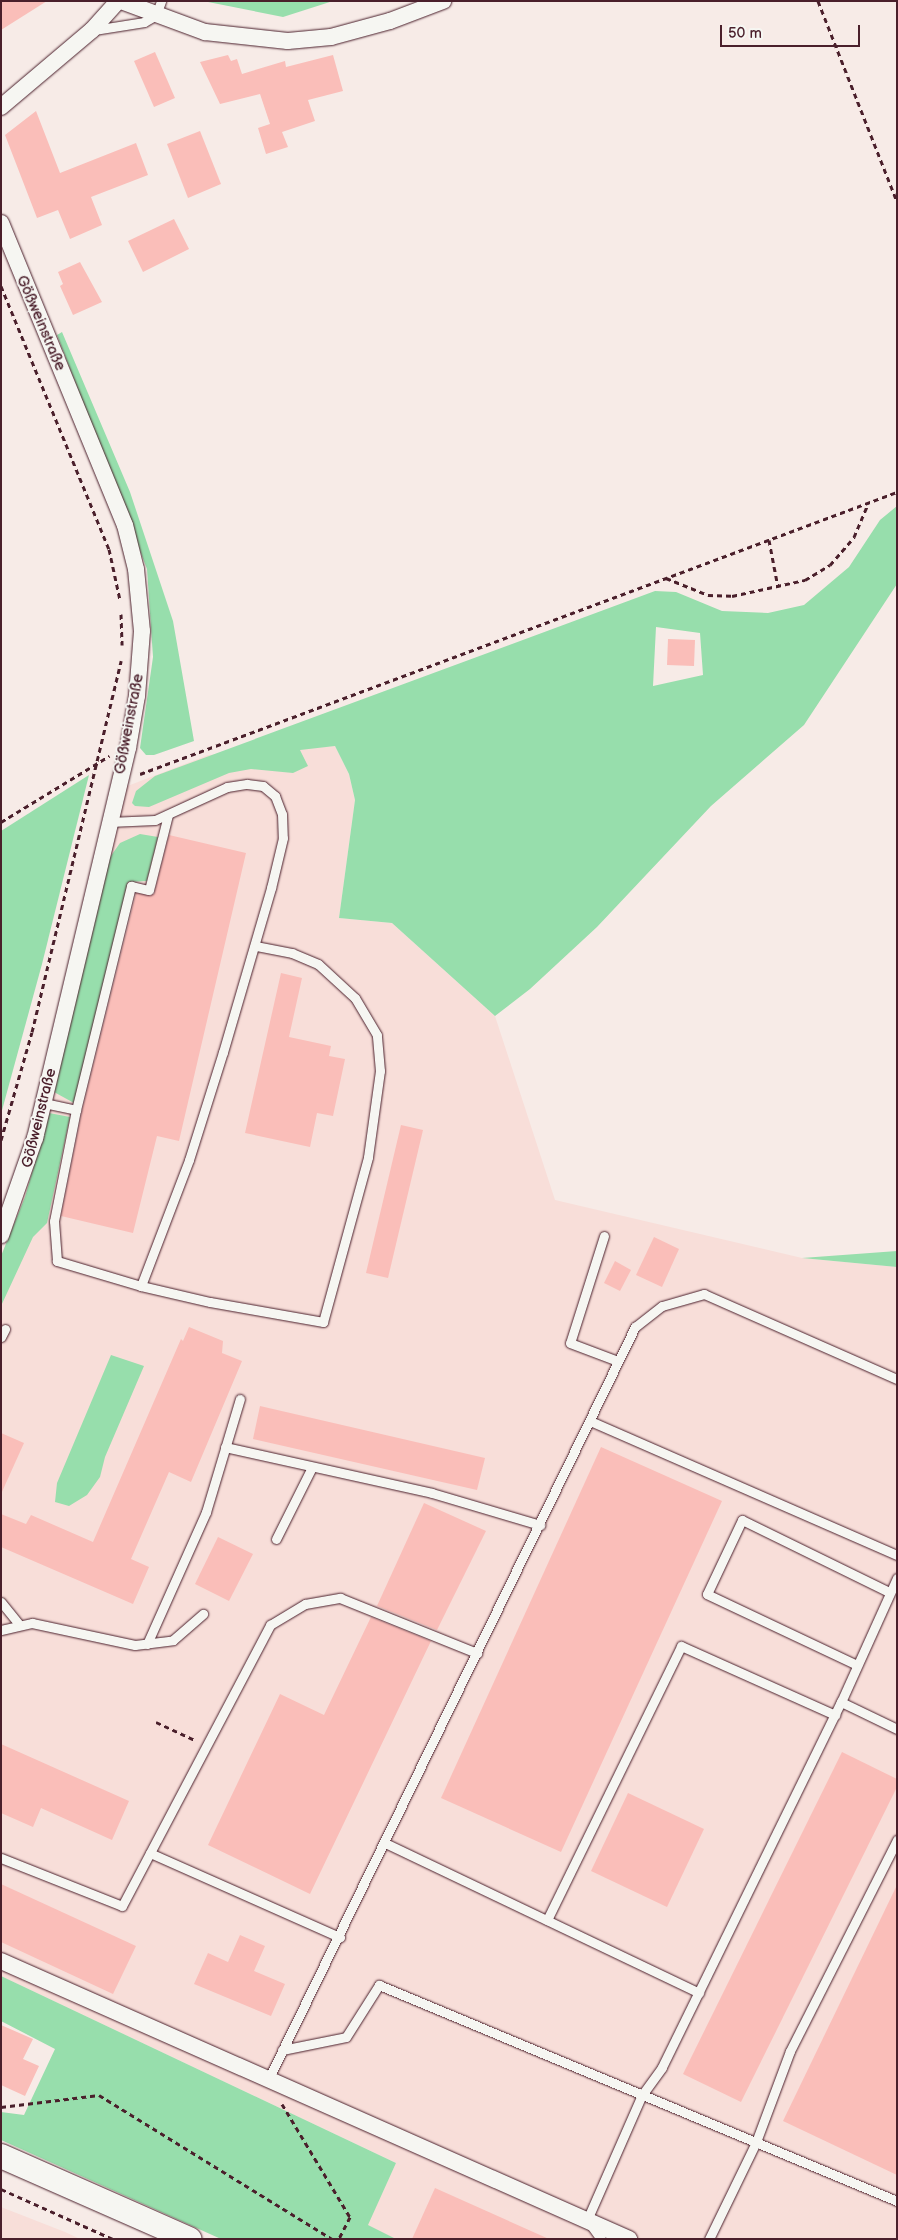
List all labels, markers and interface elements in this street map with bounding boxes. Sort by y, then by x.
scale bar [723,15,863,47]
text: 50 m [728,24,762,43]
street label: Gößweinstraße [13,273,69,373]
street label: Gößweinstraße [110,672,148,776]
street label: Gößweinstraße [18,1066,60,1170]

